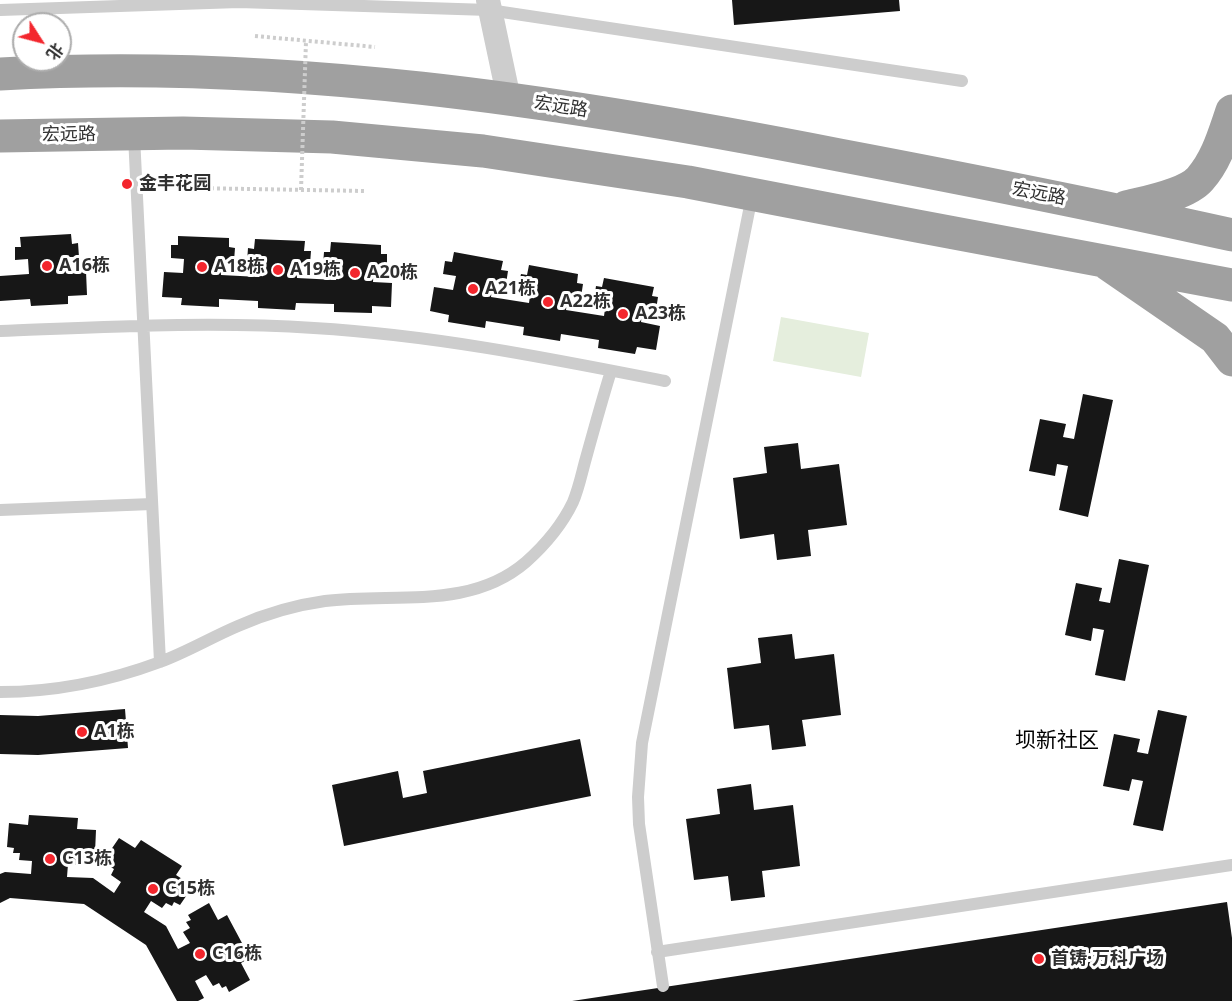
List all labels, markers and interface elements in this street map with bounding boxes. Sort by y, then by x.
north arrow [12,12,72,72]
text: 北 [41,38,69,64]
street label: 宏远路 [533,92,589,122]
street label: 宏远路 [42,124,96,146]
place label: 金丰花园 [139,173,211,195]
marker: 金丰花园 [120,177,134,191]
street label: 宏远路 [1010,178,1068,210]
place label: A16栋 [59,255,110,277]
place label: A18栋 [214,256,265,278]
marker: A16栋 [40,259,54,273]
place label: A19栋 [290,259,341,281]
marker: A18栋 [195,260,209,274]
place label: A20栋 [367,262,418,284]
marker: A19栋 [271,263,285,277]
marker: A20栋 [348,266,362,280]
place label: A21栋 [485,278,536,300]
marker: A21栋 [466,282,480,296]
place label: A22栋 [560,291,611,313]
marker: A22栋 [541,295,555,309]
place label: A23栋 [635,303,686,325]
marker: A23栋 [616,307,630,321]
place label: A1栋 [94,721,135,743]
marker: A1栋 [75,725,89,739]
district label: 坝新社区 [1015,728,1099,754]
place label: C13栋 [62,848,112,870]
marker: C13栋 [43,852,57,866]
place label: C15栋 [165,878,215,900]
marker: C15栋 [146,882,160,896]
place label: C16栋 [212,943,262,965]
marker: C16栋 [193,947,207,961]
place label: 首铸·万科广场 [1051,948,1164,970]
marker: 首铸·万科广场 [1032,952,1046,966]

